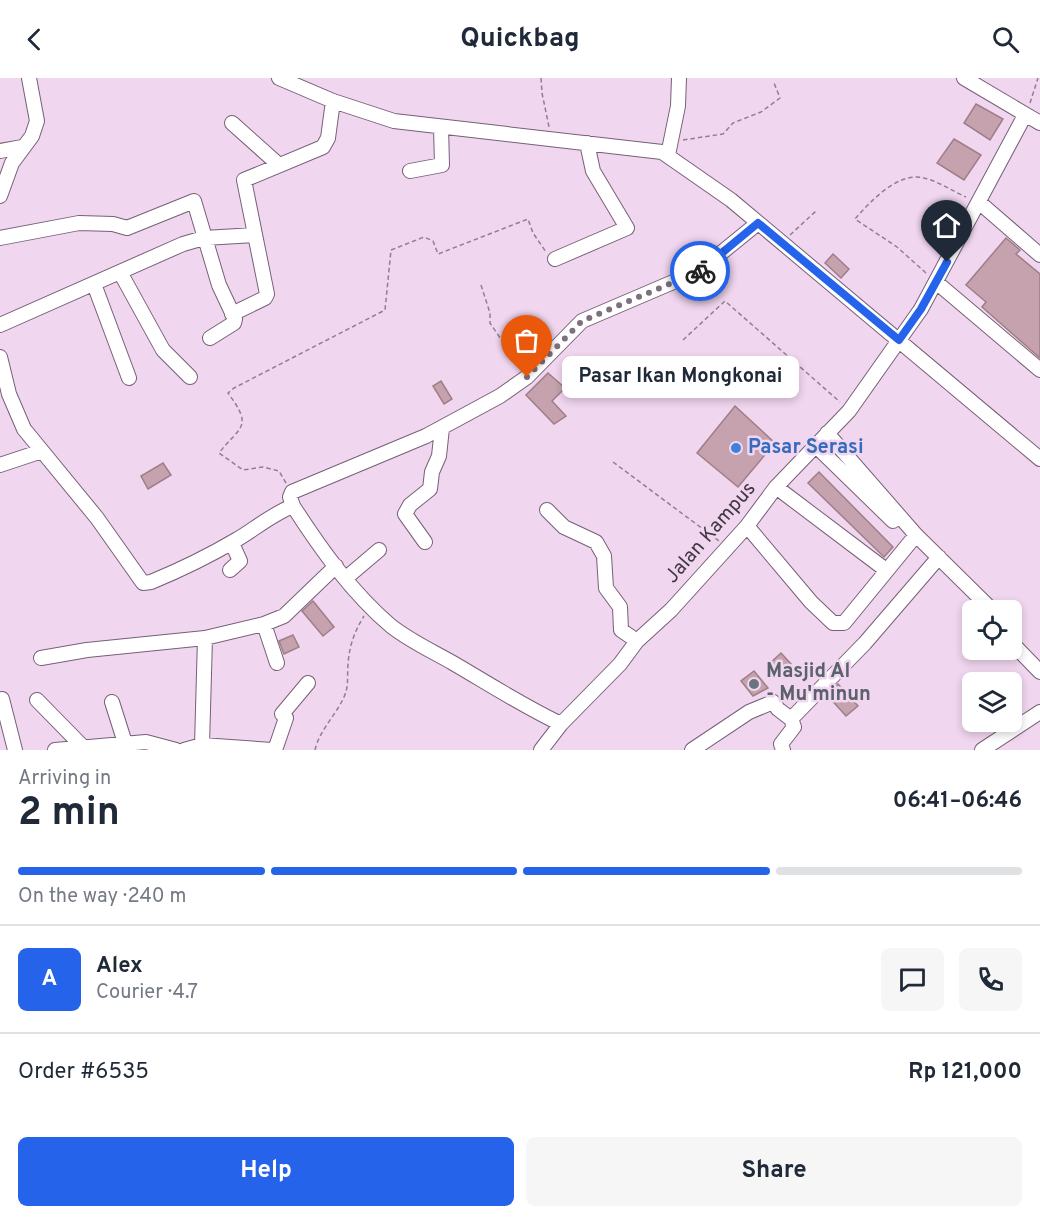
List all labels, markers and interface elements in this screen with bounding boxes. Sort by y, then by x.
text: Quickbag [460,22,580,56]
icon: back [18,23,51,56]
icon: search [989,23,1022,56]
pin [921,200,972,262]
icon: home [930,209,963,242]
courier [670,241,730,301]
icon: bike [684,255,717,288]
pin [501,315,552,377]
icon: bag [510,324,543,357]
callout: Pasar Ikan Mongkonai [563,356,800,398]
text: Pasar Ikan Mongkonai [579,364,782,390]
place label: Pasar Serasi [748,435,864,461]
marker: Pasar Serasi [729,441,743,455]
street label: Jalan Kampus [660,477,762,589]
map controls [962,600,1022,732]
button: locate [962,600,1022,660]
place label: Masjid Al - Mu'minun [766,659,871,708]
button: layers [962,672,1022,732]
marker: Masjid Al - Mu'minun [747,677,761,691]
text: Arriving in [18,766,111,792]
text: 06:41–06:46 [893,788,1022,815]
text: 2 min [18,790,120,839]
text: On the way · 240 m [18,884,186,910]
button: chat [881,948,944,1011]
button: phone [959,948,1022,1011]
text: Alex [96,953,143,980]
text: A [42,966,57,993]
text: Courier · 4.7 [96,980,198,1006]
text: Order #6535 [18,1059,149,1086]
text: Rp 121,000 [908,1059,1022,1086]
button: Help [18,1137,514,1206]
button: Share [526,1137,1022,1206]

